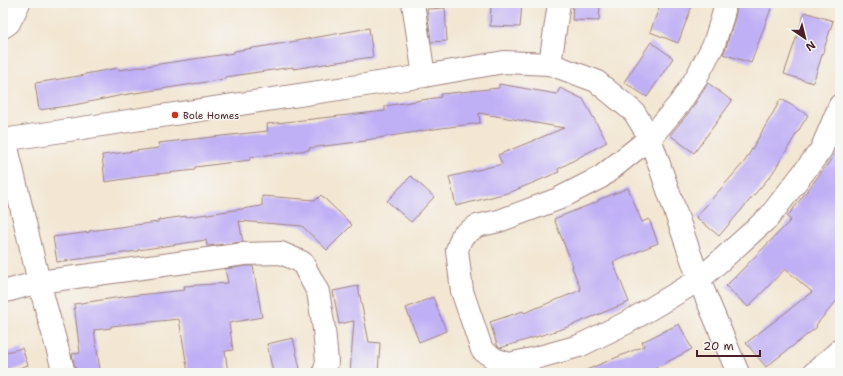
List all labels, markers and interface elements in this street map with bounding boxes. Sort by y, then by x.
north arrow [785,18,825,58]
text: N [802,37,818,55]
place label: Bole Homes [183,109,239,122]
marker: Bole Homes [170,110,180,120]
scale bar [697,332,760,358]
text: 20 m [703,338,734,354]

